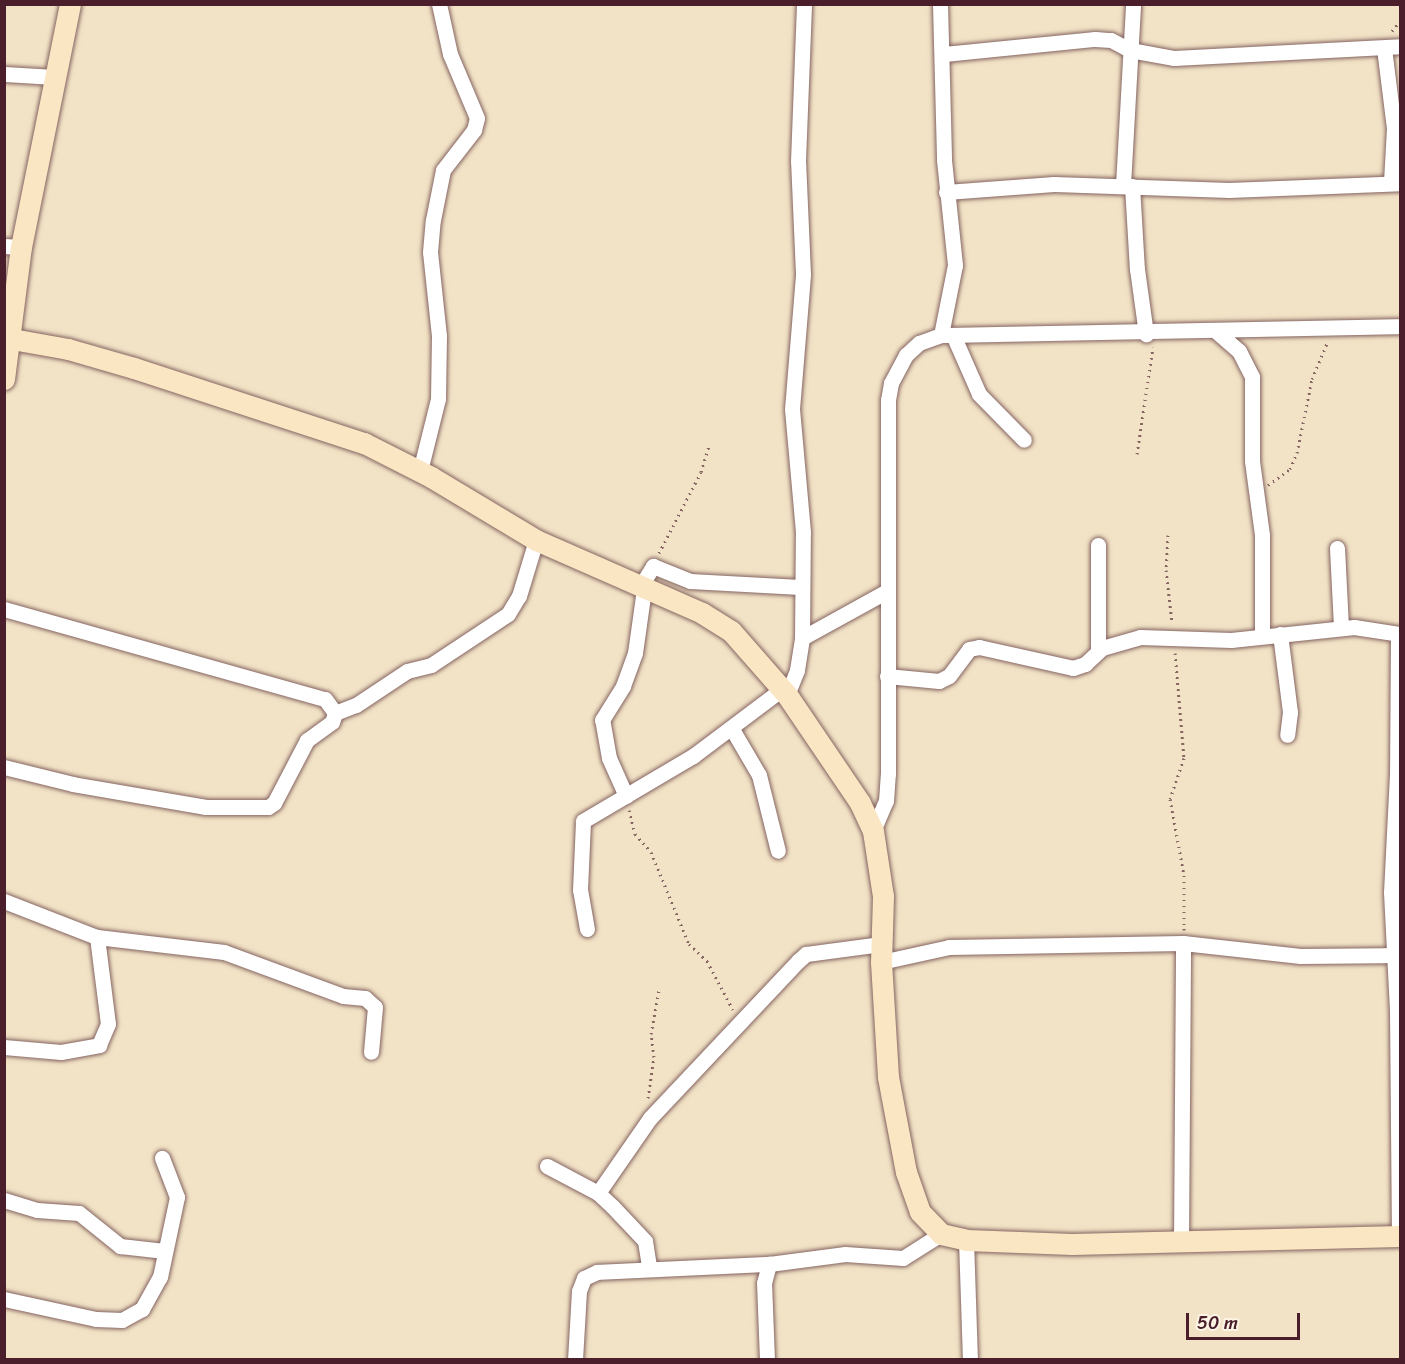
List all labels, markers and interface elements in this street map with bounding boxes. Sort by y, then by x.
scale bar [1189,1301,1303,1339]
text: 50 m [1197,1307,1238,1339]

